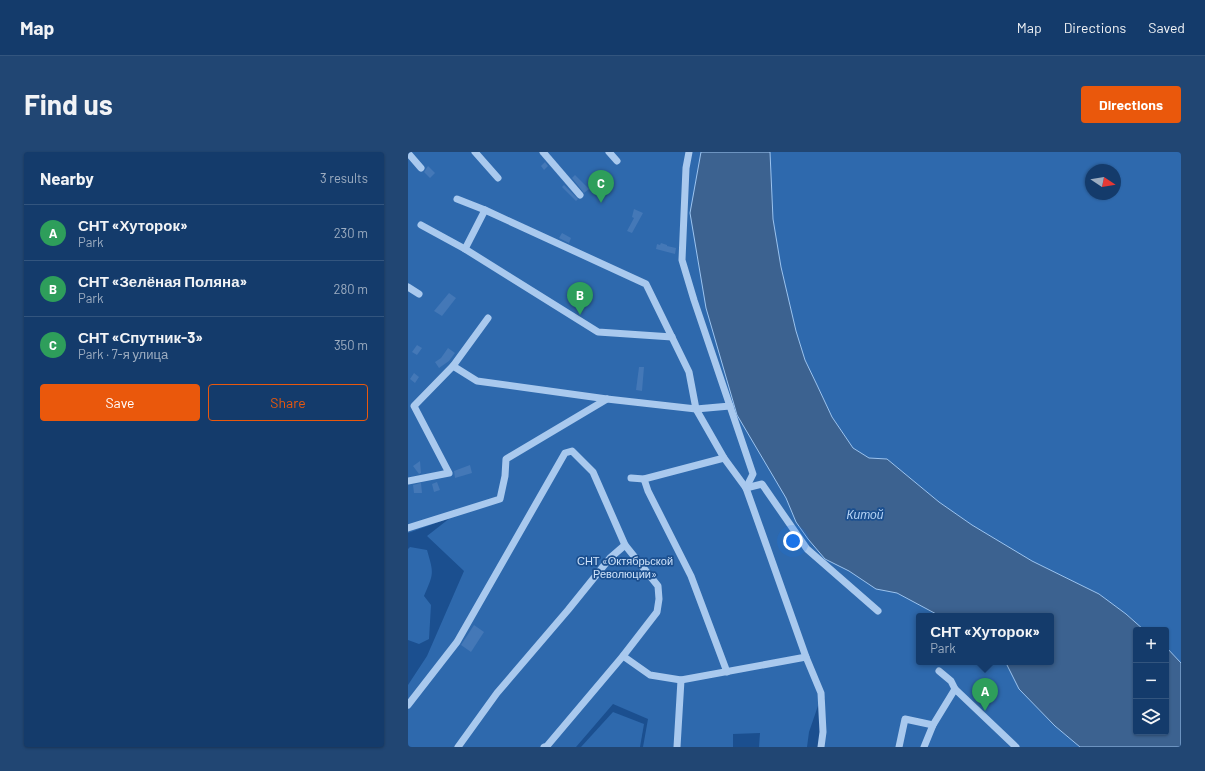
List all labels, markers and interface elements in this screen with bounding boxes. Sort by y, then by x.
text: Map [20,16,54,39]
text: Map [1017,19,1042,36]
text: Directions [1064,19,1126,36]
text: Saved [1148,19,1185,36]
button: Directions [1081,86,1181,123]
text: Find us [24,87,113,121]
north arrow [1085,164,1121,200]
text: Nearby [40,168,94,188]
text: 3 results [320,170,368,186]
pin: C [588,170,614,203]
text: СНТ «Хуторок» [78,216,188,234]
text: A [49,225,57,241]
text: 230 m [334,225,368,241]
text: Park [78,234,104,250]
text: СНТ «Зелёная Поляна» [78,272,247,290]
text: B [49,281,57,297]
text: 280 m [334,281,368,297]
pin: B [567,282,593,315]
text: Park [78,290,104,306]
text: СНТ «Спутник-3» [78,328,203,346]
text: C [49,337,57,353]
text: 350 m [334,337,368,353]
text: Park · 7-я улица [78,346,168,362]
button: Save [40,384,200,421]
button: Share [208,384,368,421]
water label: Китой [847,507,884,521]
your location [783,531,803,551]
park label: СНТ «Октябрьской Революции» [577,554,673,580]
popup [916,613,1054,665]
text: СНТ «Хуторок» [930,622,1040,640]
map controls [1133,627,1169,735]
button: + [1133,627,1169,663]
text: Park [930,640,956,656]
button: − [1133,663,1169,699]
pin: A [972,678,998,711]
button: layers [1133,699,1169,735]

